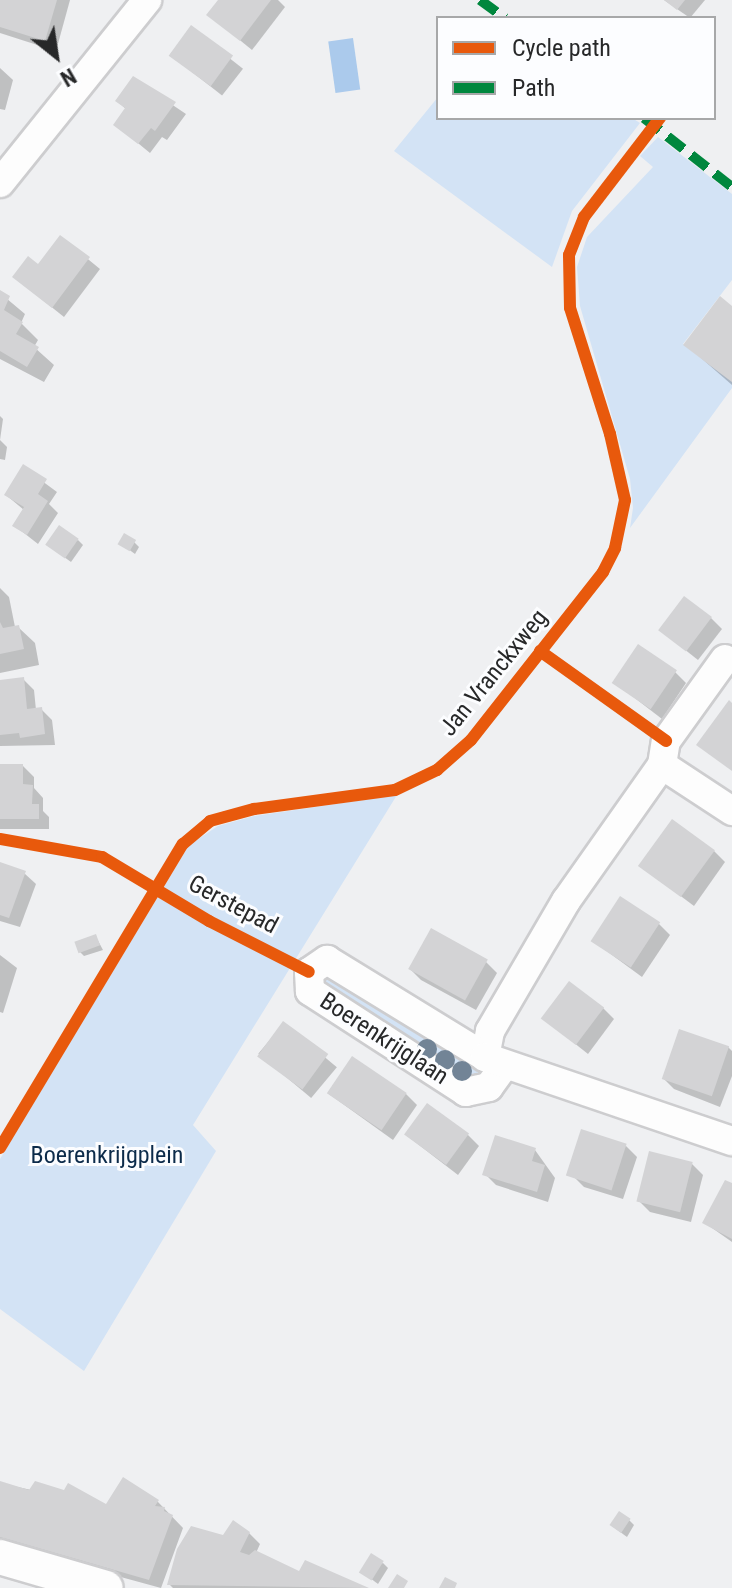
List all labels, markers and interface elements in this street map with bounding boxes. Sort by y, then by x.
north arrow [16,16,96,96]
legend [436,16,716,120]
text: Cycle path [512,34,611,62]
text: N [56,63,80,91]
text: Path [512,74,555,102]
street label: Jan Vranckxweg [434,604,554,742]
street label: Gerstepad [183,869,283,941]
street label: Boerenkrijglaan [314,987,454,1091]
park label: Boerenkrijgplein [31,1142,183,1170]

